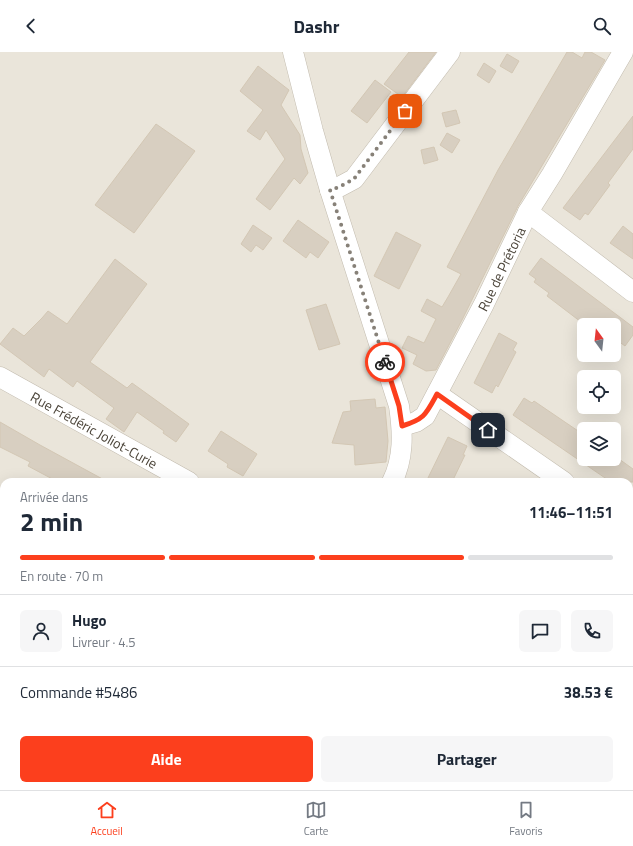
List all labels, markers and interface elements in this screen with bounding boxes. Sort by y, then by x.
text: Dashr [294,13,339,40]
icon: back [20,15,42,37]
icon: search [591,15,613,37]
pin [388,94,422,128]
icon: bag [394,100,416,122]
street label: Rue de Prétoria [472,223,530,315]
north arrow [577,318,621,362]
map controls [577,318,621,466]
courier [365,342,405,382]
icon: bike [374,351,396,373]
button: locate [577,370,621,414]
street label: Rue Frédéric Joliot-Curie [27,386,162,473]
pin [471,413,505,447]
icon: home [477,419,499,441]
button: layers [577,422,621,466]
text: Arrivée dans [20,487,88,507]
text: 11:46–11:51 [529,501,613,524]
text: 2 min [20,502,83,541]
text: En route · 70 m [20,566,103,586]
text: Hugo [72,609,106,632]
button: person [20,610,62,652]
button: chat [519,610,561,652]
button: phone [571,610,613,652]
text: Livreur · 4.5 [72,632,136,652]
text: Commande #5486 [20,681,137,704]
text: 38.53 € [564,681,613,704]
button: Aide [20,736,313,782]
button: Partager [321,736,613,782]
tab: Accueil [90,799,123,839]
tab: Carte [304,799,328,839]
tab: Favoris [509,799,543,839]

